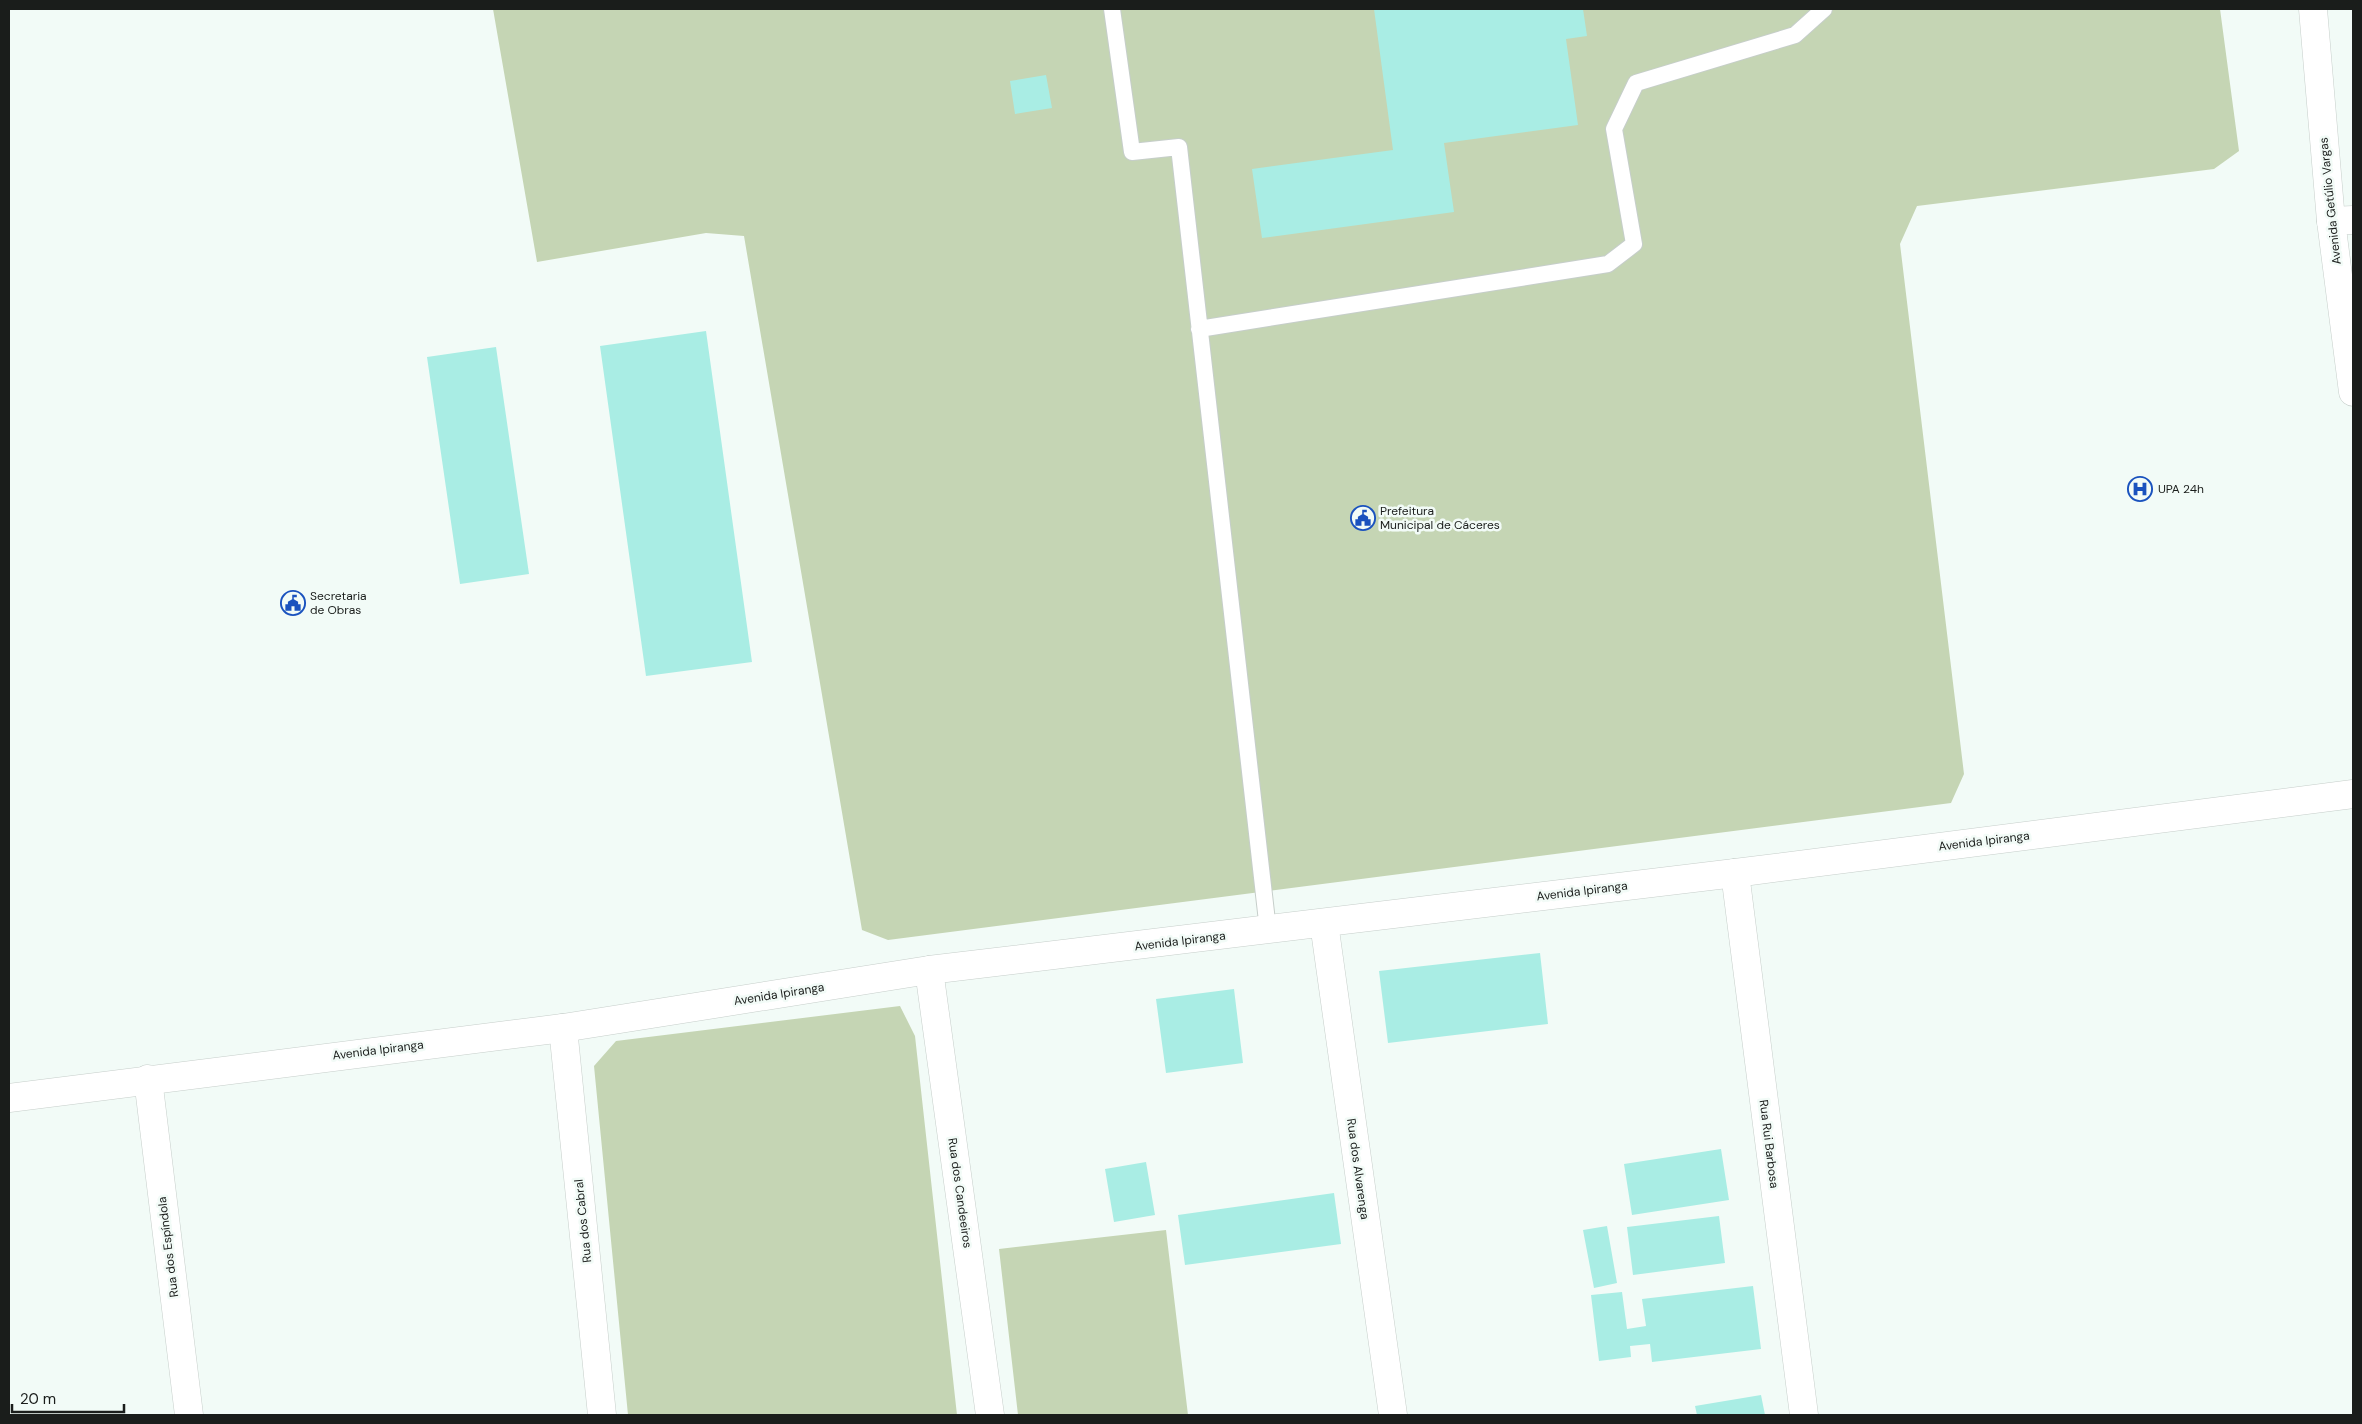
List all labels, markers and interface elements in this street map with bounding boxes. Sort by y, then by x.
street label: Avenida Getúlio Vargas [2315,137,2345,265]
hospital icon: UPA 24h [2127,476,2153,502]
place label: UPA 24h [2158,481,2204,497]
place label: Prefeitura Municipal de Cáceres [1380,503,1500,533]
public building icon: Prefeitura Municipal de Cáceres [1350,505,1376,531]
place label: Secretaria de Obras [310,588,367,618]
public building icon: Secretaria de Obras [280,590,306,616]
street label: Avenida Ipiranga [1938,827,2030,855]
street label: Avenida Ipiranga [1536,877,1628,905]
street label: Avenida Ipiranga [1134,927,1226,955]
street label: Avenida Ipiranga [733,979,825,1009]
street label: Avenida Ipiranga [332,1036,424,1064]
street label: Rua Rui Barbosa [1756,1099,1782,1189]
street label: Rua dos Alvarenga [1343,1117,1373,1221]
street label: Rua dos Candeeiros [944,1137,976,1249]
street label: Rua dos Cabral [571,1178,595,1264]
street label: Rua dos Espíndola [154,1196,182,1298]
scale bar [12,1382,125,1414]
text: 20 m [20,1389,56,1409]

